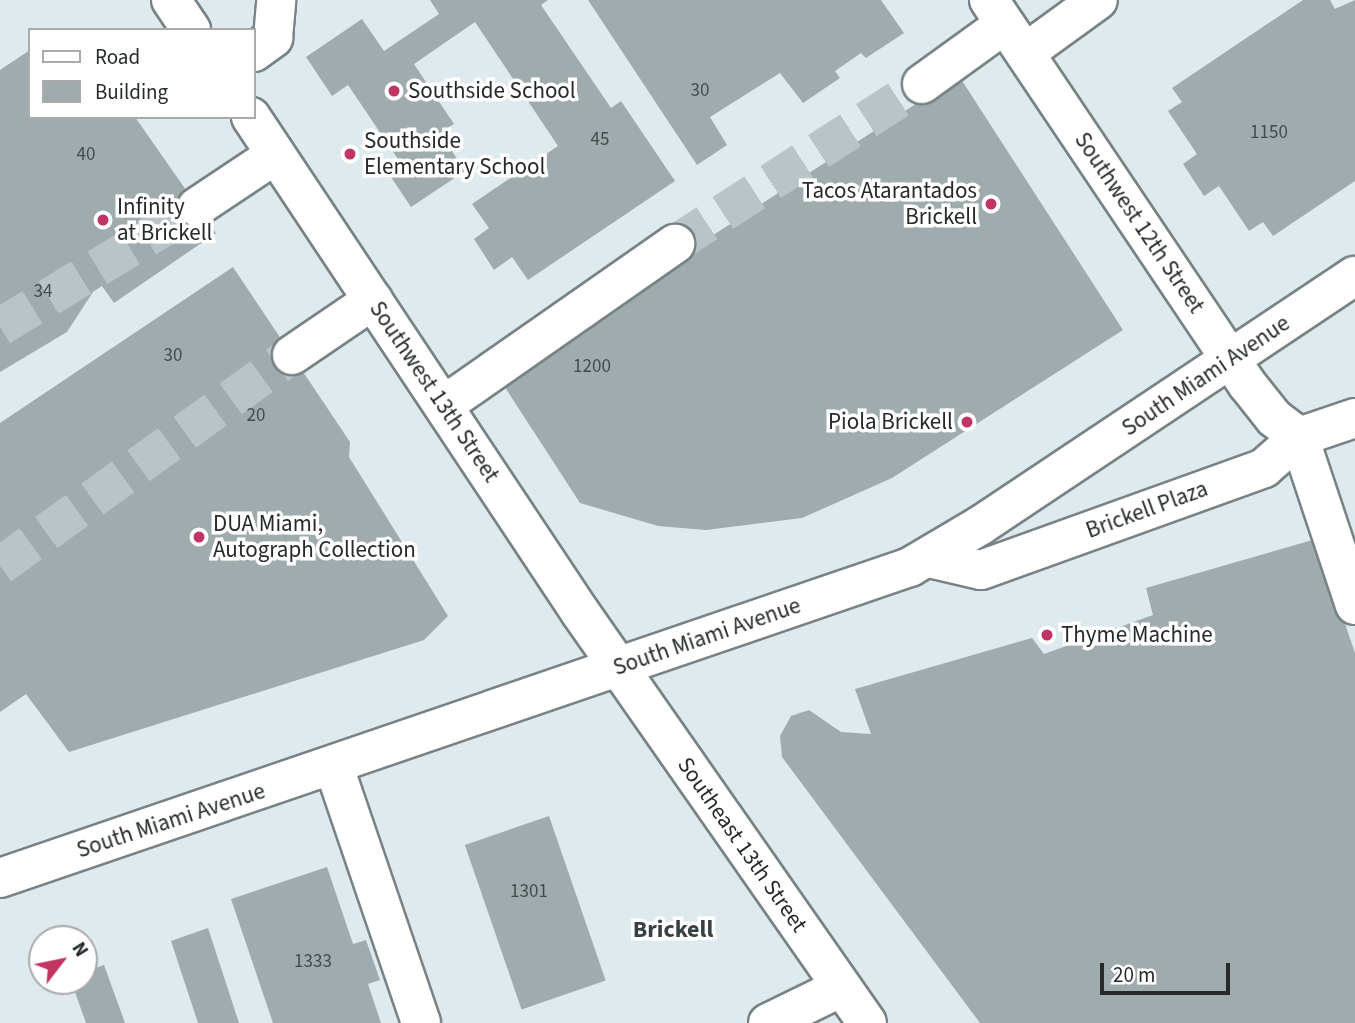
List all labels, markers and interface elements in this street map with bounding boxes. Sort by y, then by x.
legend [28,28,256,119]
text: Road [95,42,140,72]
text: Building [95,77,168,107]
place label: Southside School [408,77,576,105]
house number: 30 [691,80,709,102]
marker: Southside School [386,83,402,99]
house number: 1150 [1250,122,1288,144]
place label: Southside Elementary School [364,127,545,181]
street label: Southwest 12th Street [1068,127,1210,319]
house number: 45 [591,129,609,151]
house number: 40 [77,144,95,166]
marker: Southside Elementary School [342,146,358,162]
place label: Tacos Atarantados Brickell [802,177,977,231]
place label: Infinity at Brickell [117,193,212,247]
marker: Tacos Atarantados Brickell [983,196,999,212]
marker: Infinity at Brickell [95,212,111,228]
house number: 34 [34,281,52,303]
street label: Southwest 13th Street [363,296,505,488]
street label: South Miami Avenue [1117,310,1295,442]
house number: 30 [164,345,182,367]
house number: 1200 [573,356,611,378]
house number: 20 [247,405,265,427]
place label: Piola Brickell [828,408,953,436]
marker: Piola Brickell [959,414,975,430]
street label: Brickell Plaza [1082,475,1212,545]
place label: DUA Miami, Autograph Collection [213,510,416,564]
marker: DUA Miami, Autograph Collection [191,529,207,545]
street label: South Miami Avenue [610,592,804,682]
place label: Thyme Machine [1061,621,1213,649]
marker: Thyme Machine [1039,627,1055,643]
street label: Southeast 13th Street [671,752,813,938]
street label: South Miami Avenue [73,778,269,864]
house number: 1301 [510,881,548,903]
district label: Brickell [633,916,713,944]
north arrow [28,925,98,995]
text: N [65,937,94,962]
scale bar [1103,950,1232,994]
house number: 1333 [294,951,332,973]
text: 20 m [1113,960,1155,990]

